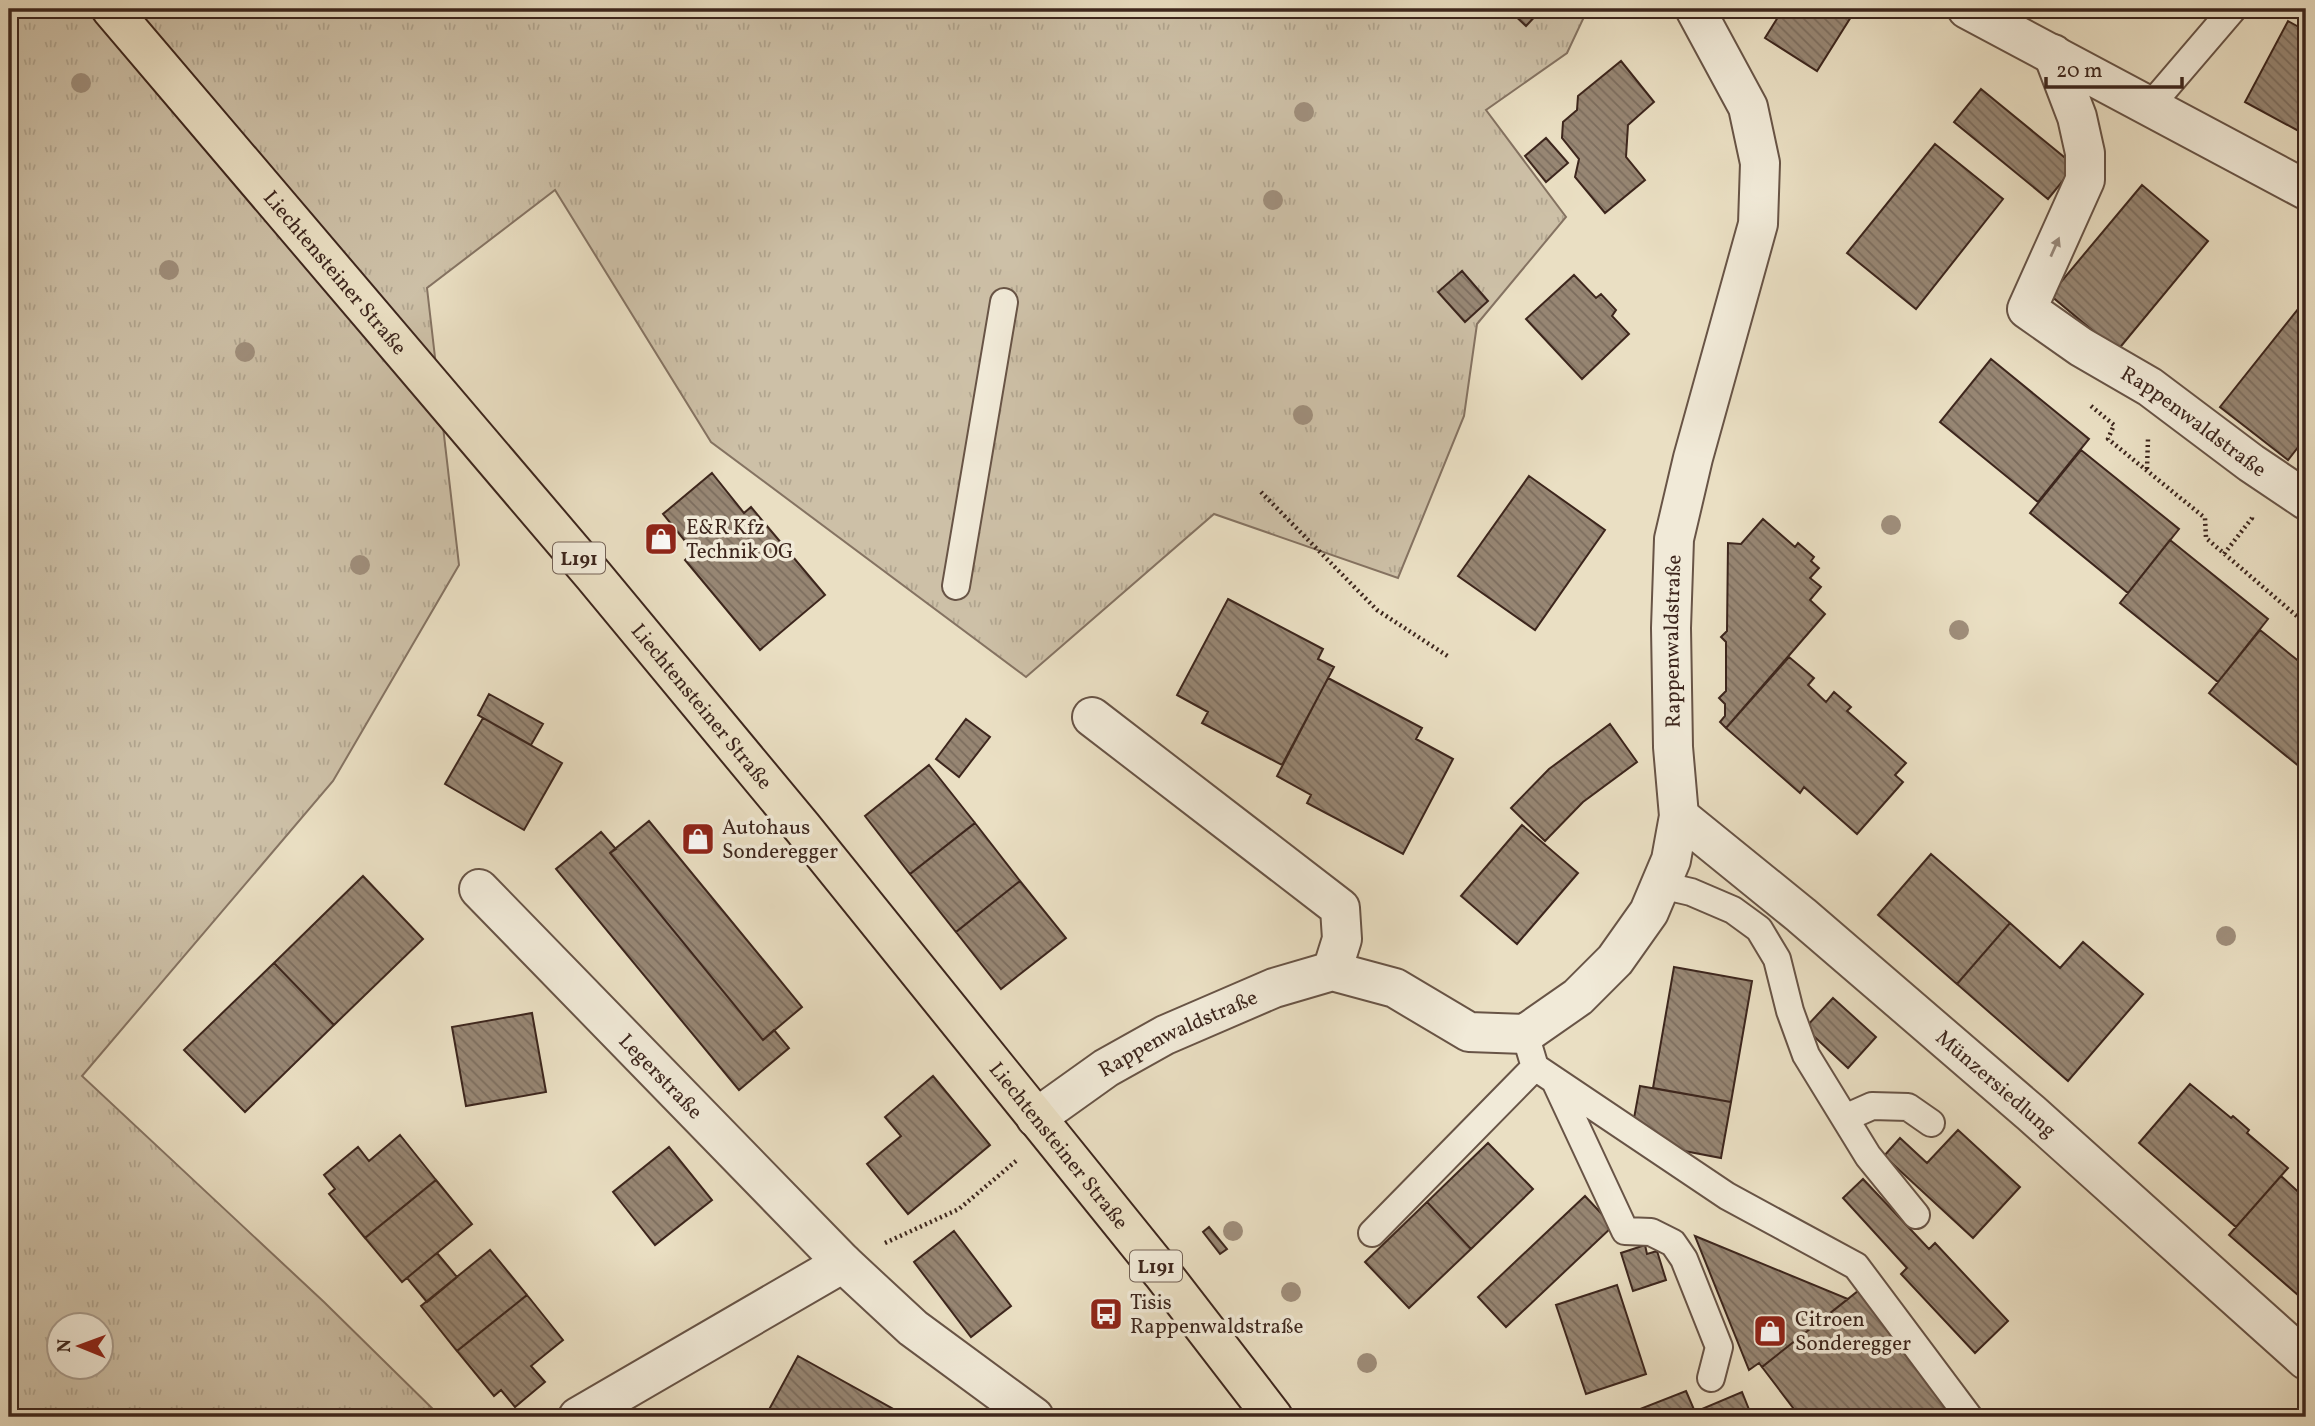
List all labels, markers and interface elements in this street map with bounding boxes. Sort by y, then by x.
scale bar [2046,46,2182,90]
text: 20 m [2056,57,2102,86]
street label: Liechtensteiner Straße [256,185,413,362]
one-way arrow [2049,237,2061,257]
street label: Rappenwaldstraße [2115,360,2271,485]
place label: E&R Kfz Technik OG [686,514,793,567]
shop icon: E&R Kfz Technik OG [642,520,680,558]
road number: L191 [553,542,605,573]
street label: Rappenwaldstraße [1658,554,1689,728]
street label: Liechtensteiner Straße [623,618,778,797]
place label: Autohaus Sonderegger [722,814,838,867]
shop icon: Autohaus Sonderegger [679,820,717,858]
street label: Rappenwaldstraße [1094,984,1262,1085]
street label: Münzersiedlung [1929,1024,2062,1145]
street label: Legerstraße [611,1028,709,1126]
street label: Liechtensteiner Straße [981,1056,1134,1236]
road number: L191 [1130,1250,1182,1282]
place label: Tisis Rappenwaldstraße [1130,1289,1304,1342]
bus stop icon: Tisis Rappenwaldstraße [1087,1295,1125,1333]
place label: Citroen Sonderegger [1795,1306,1911,1359]
north arrow [46,1310,116,1380]
shop icon: Citroen Sonderegger [1751,1312,1789,1350]
text: N [52,1338,78,1353]

